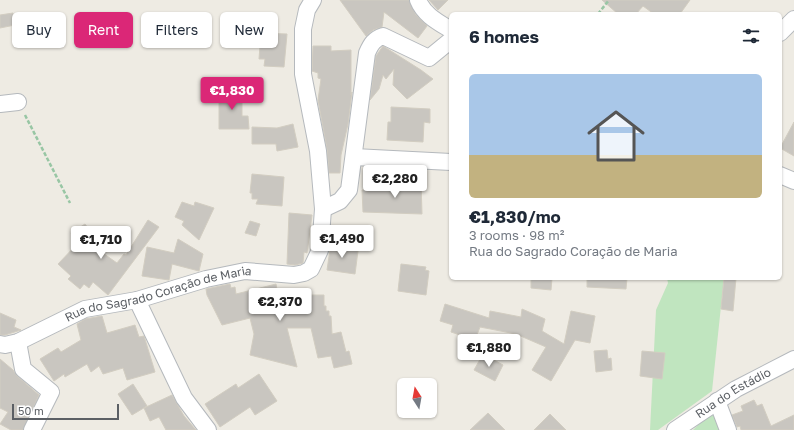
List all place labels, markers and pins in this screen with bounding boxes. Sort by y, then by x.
pin: €1,830 [199,77,265,111]
pin: €2,280 [362,165,428,199]
pin: €1,490 [309,225,375,259]
pin: €1,710 [68,226,134,260]
pin: €2,370 [247,288,313,322]
pin: €1,880 [456,334,522,368]

